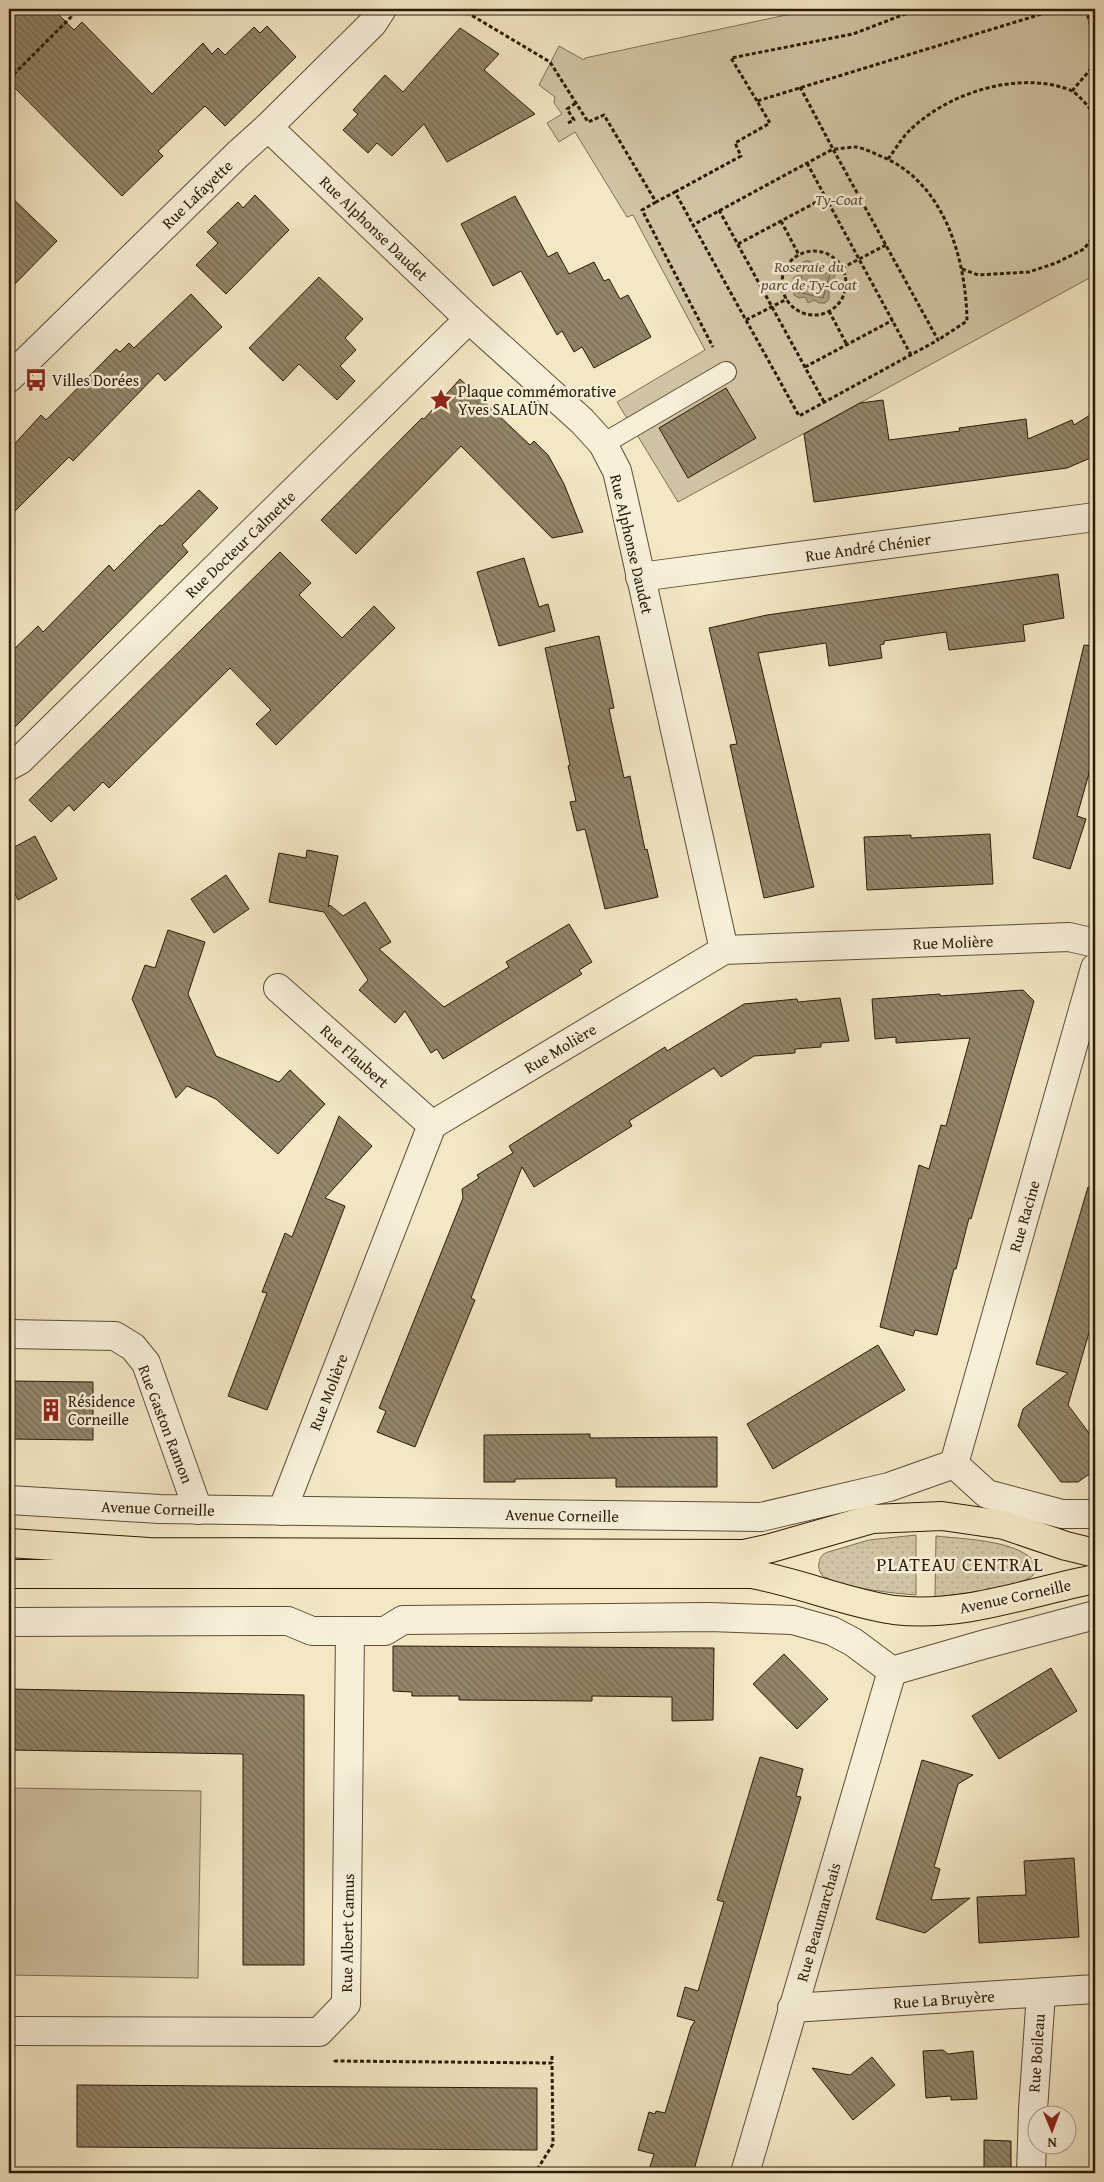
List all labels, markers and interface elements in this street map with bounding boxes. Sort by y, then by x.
street label: Rue Lafayette [156,154,238,234]
street label: Rue Alphonse Daudet [314,170,434,287]
park label: Ty-Coat [815,187,864,211]
park label: Roseraie du parc de Ty-Coat [760,254,858,296]
bus stop icon: Villes Dorées [23,367,49,393]
place label: Villes Dorées [52,368,139,392]
place label: Plaque commémorative Yves SALAÜN [458,379,616,421]
place icon: Plaque commémorative Yves SALAÜN [428,387,454,413]
street label: Rue Alphonse Daudet [604,472,660,617]
street label: Rue Docteur Calmette [179,485,301,603]
street label: Rue André Chénier [804,526,933,568]
street label: Rue Molière [912,929,994,955]
street label: Rue Molière [519,1017,601,1079]
street label: Rue Flaubert [315,1018,395,1094]
street label: Rue Racine [1002,1177,1046,1255]
street label: Rue Molière [302,1350,354,1434]
street label: Rue Gaston Ramon [132,1361,200,1487]
place label: Résidence Corneille [68,1389,135,1431]
building icon: Résidence Corneille [38,1397,64,1423]
street label: Avenue Corneille [101,1494,215,1522]
street label: Avenue Corneille [505,1502,619,1528]
district label: PLATEAU CENTRAL [876,1550,1044,1578]
street label: Avenue Corneille [957,1572,1073,1620]
street label: Rue Beaumarchais [790,1860,846,1984]
street label: Rue Albert Camus [334,1873,360,1993]
street label: Rue La Bruyère [893,1983,995,2015]
street label: Rue Boileau [1021,2012,1051,2093]
north arrow [1026,2104,1076,2154]
text: N [1047,2133,1057,2153]

